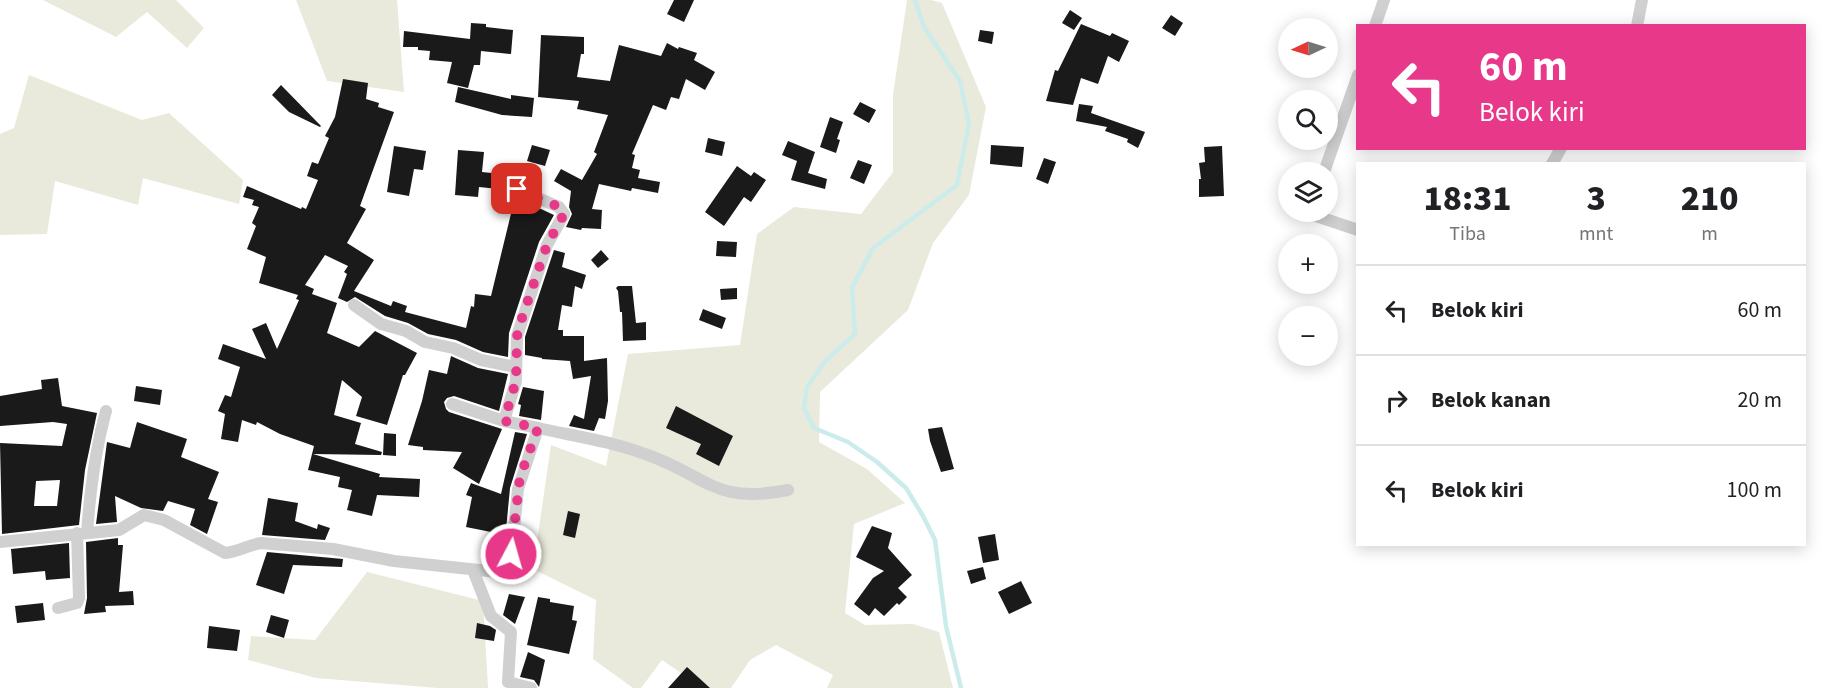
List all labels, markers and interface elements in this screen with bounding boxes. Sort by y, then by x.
north arrow [1278,18,1338,78]
map controls [1278,18,1338,366]
text: 60 m [1479,37,1568,97]
icon: left [1380,48,1458,126]
button: search [1278,90,1338,150]
text: Belok kiri [1479,93,1585,132]
button: layers [1278,162,1338,222]
pin [491,163,542,214]
icon: arrive [500,172,533,205]
text: 18:31 [1423,173,1512,224]
text: 3 [1587,173,1606,224]
text: 210 [1681,173,1738,224]
text: Tiba [1449,220,1486,248]
text: mnt [1579,220,1613,248]
text: m [1701,220,1718,248]
button: + [1278,234,1338,294]
icon: left [1380,294,1413,327]
text: Belok kiri [1431,294,1524,326]
text: 60 m [1737,294,1782,326]
button: − [1278,306,1338,366]
icon: right [1380,384,1413,417]
text: Belok kanan [1431,384,1551,416]
text: 20 m [1737,384,1782,416]
icon: left [1380,474,1413,507]
text: Belok kiri [1431,474,1524,506]
text: 100 m [1727,474,1782,506]
position arrow [479,522,543,586]

